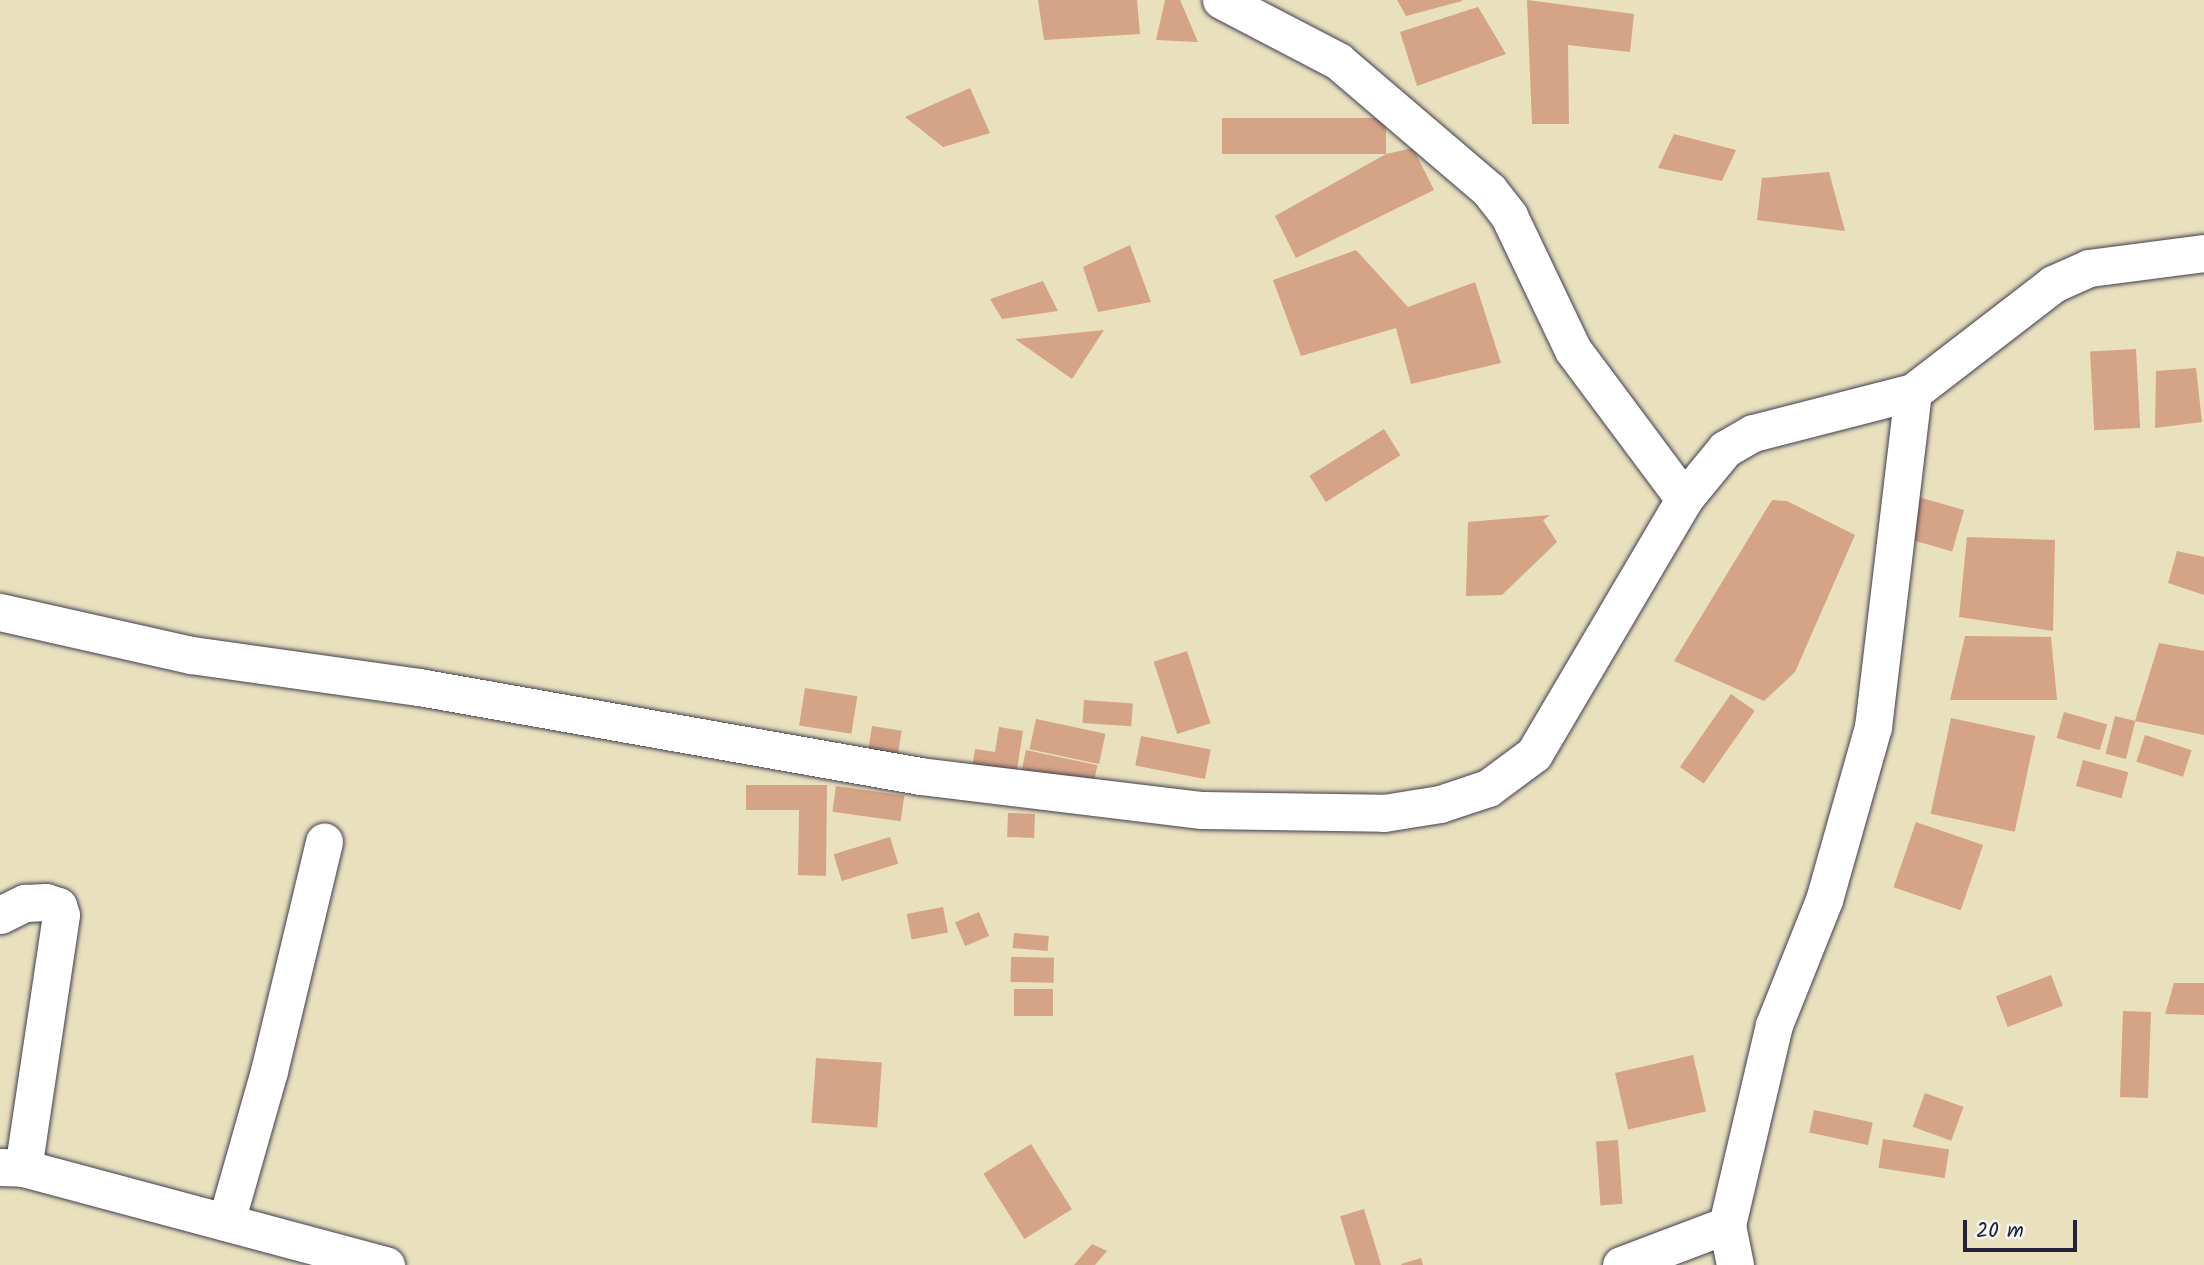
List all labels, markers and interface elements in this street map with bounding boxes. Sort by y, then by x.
scale bar [1966,1206,2080,1250]
text: 20 m [1976,1215,2024,1248]

